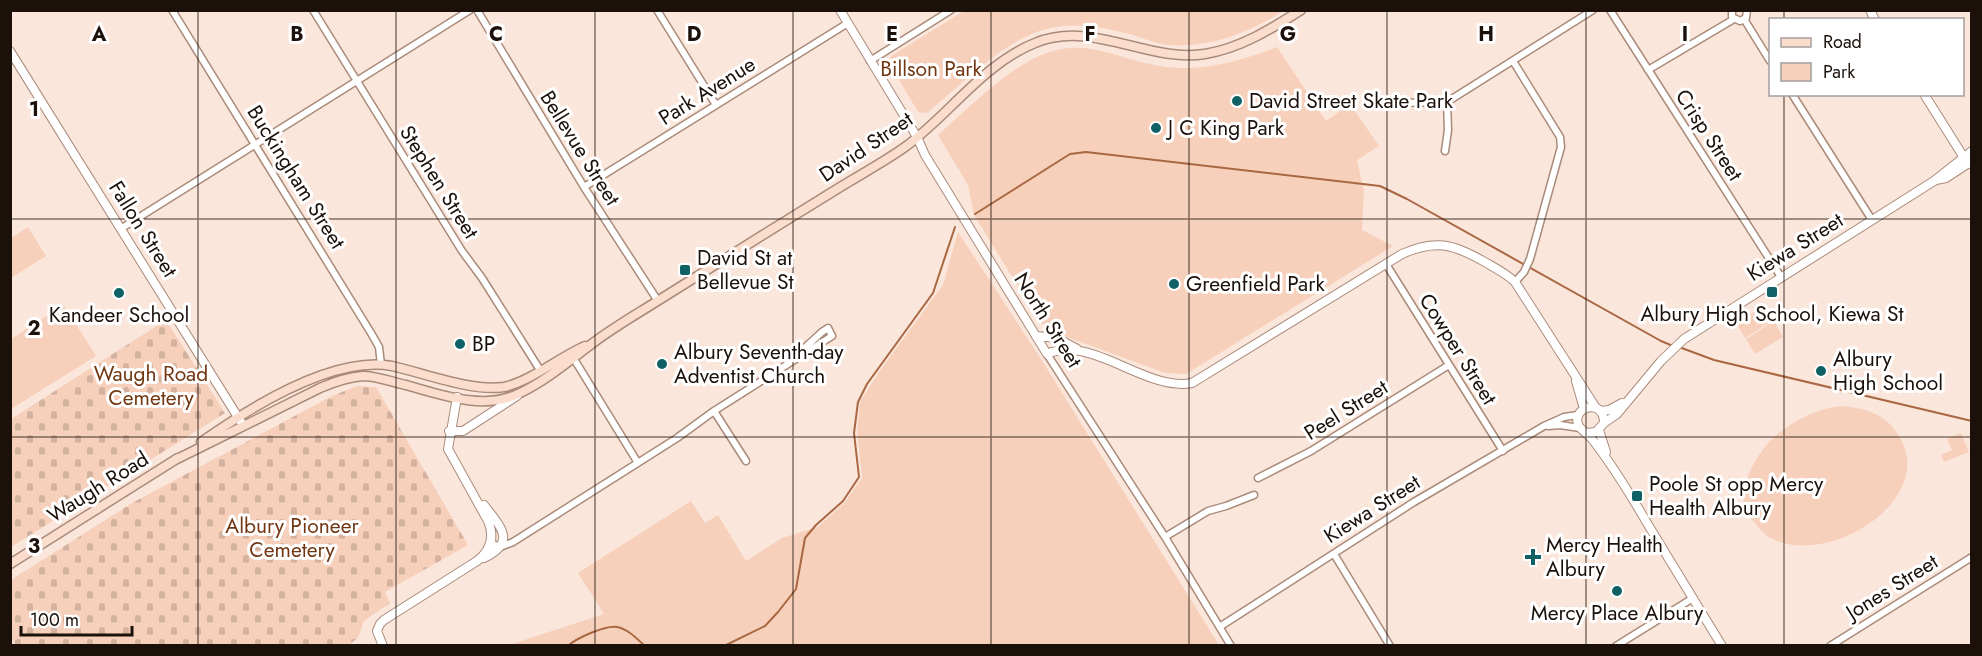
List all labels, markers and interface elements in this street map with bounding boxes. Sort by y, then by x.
legend [1769,18,1964,96]
text: A [91,20,107,49]
text: B [290,20,304,49]
text: C [489,20,503,49]
text: D [687,20,701,49]
text: E [886,20,898,49]
text: F [1084,20,1096,49]
text: G [1280,20,1296,49]
text: H [1478,20,1494,49]
text: I [1682,20,1688,49]
text: Road [1823,29,1862,55]
street label: Park Avenue [653,49,761,133]
park label: Billson Park [880,54,983,84]
text: Park [1823,59,1855,85]
street label: Crisp Street [1668,83,1750,187]
street label: Bellevue Street [533,85,627,211]
place label: David Street Skate Park [1249,86,1454,116]
marker: David Street Skate Park [1230,94,1244,108]
text: 1 [29,95,39,124]
street label: Buckingham Street [240,99,352,255]
street label: David Street [813,105,919,189]
place label: J C King Park [1165,113,1285,143]
street label: Stephen Street [392,120,486,244]
marker: J C King Park [1149,121,1163,135]
street label: Fallon Street [102,175,184,283]
street label: Kiewa Street [1741,205,1849,289]
place label: David St at Bellevue St [697,243,794,297]
marker: David St at Bellevue St [678,263,692,277]
street label: North Street [1007,267,1089,373]
place label: Greenfield Park [1186,269,1325,299]
marker: Greenfield Park [1167,277,1181,291]
marker: Albury High School, Kiewa St [1765,285,1779,299]
marker: Kandeer School [112,286,126,300]
street label: Cowper Street [1412,288,1504,410]
place label: Albury High School, Kiewa St [1641,299,1903,329]
place label: Kandeer School [49,300,189,330]
text: 2 [27,314,41,343]
place label: BP [472,329,495,359]
marker: BP [453,337,467,351]
place label: Albury Seventh-day Adventist Church [674,337,844,391]
place label: Albury High School [1833,344,1943,398]
marker: Albury Seventh-day Adventist Church [655,357,669,371]
park label: Waugh Road Cemetery [94,359,208,413]
marker: Albury High School [1814,364,1828,378]
street label: Peel Street [1298,372,1394,448]
street label: Waugh Road [42,444,154,530]
street label: Kiewa Street [1318,467,1426,551]
place label: Poole St opp Mercy Health Albury [1649,469,1824,523]
marker: Poole St opp Mercy Health Albury [1630,489,1644,503]
park label: Albury Pioneer Cemetery [225,511,359,565]
place label: Mercy Health Albury [1546,530,1663,584]
text: 3 [28,532,40,561]
street label: Jones Street [1838,547,1944,629]
marker: Mercy Health Albury [1524,548,1542,566]
marker: Mercy Place Albury [1610,584,1624,598]
place label: Mercy Place Albury [1531,598,1704,628]
scale bar [21,599,132,637]
text: 100 m [30,607,79,633]

